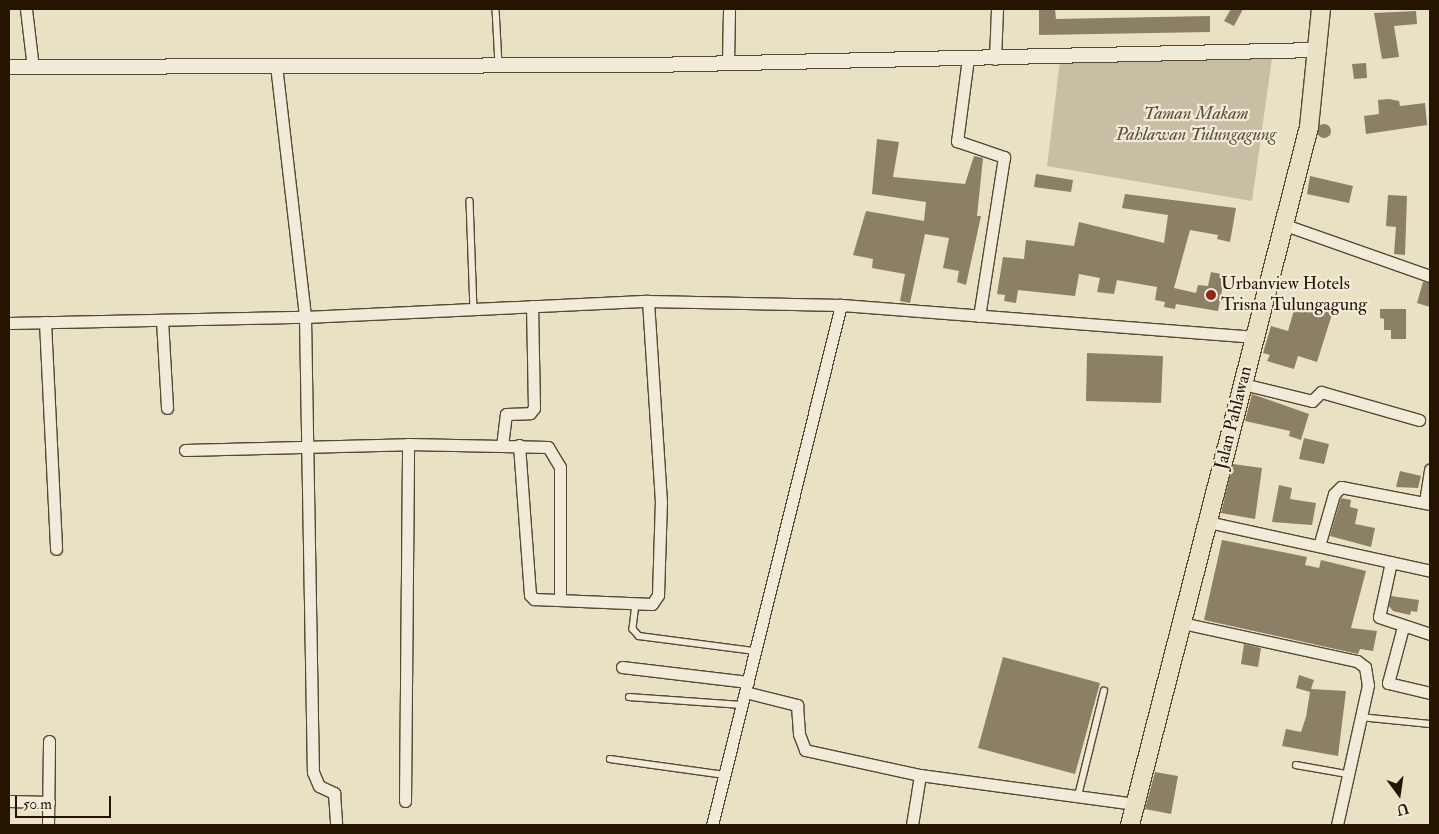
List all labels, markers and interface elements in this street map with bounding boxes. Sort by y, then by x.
park label: Taman Makam Pahlawan Tulungagung [1116,104,1276,146]
place label: Urbanview Hotels Trisna Tulungagung [1221,274,1367,316]
marker: Urbanview Hotels Trisna Tulungagung [1205,289,1217,301]
street label: Jalan Pahlawan [1211,364,1257,472]
north arrow [1374,769,1424,819]
scale bar [18,786,114,818]
text: 50 m [23,795,52,814]
text: U [1395,799,1411,819]

